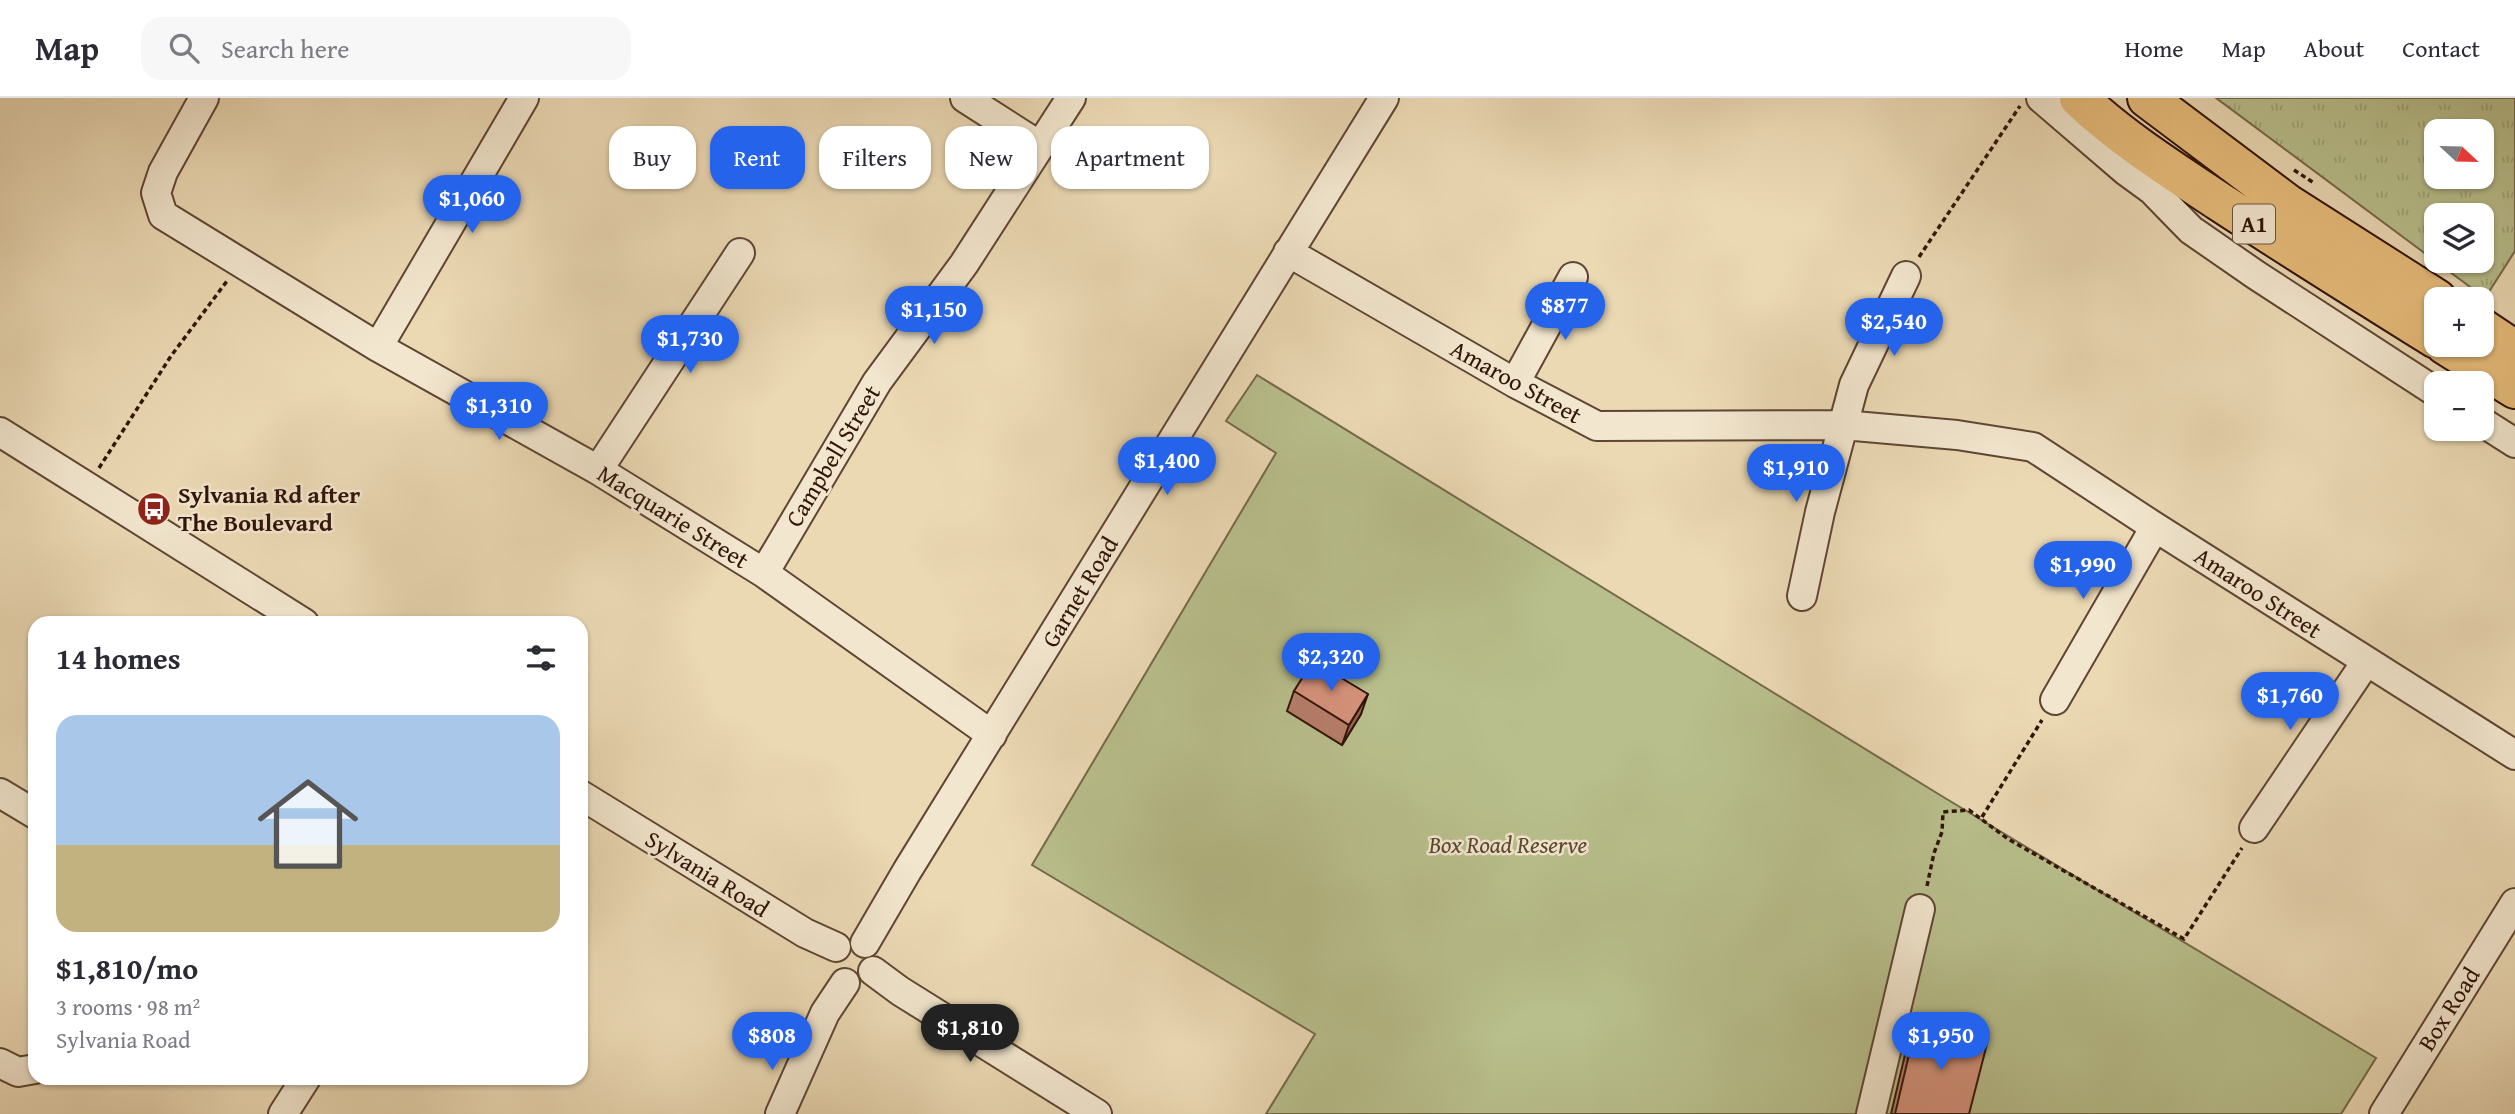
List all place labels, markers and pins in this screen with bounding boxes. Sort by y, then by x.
pin: $1,060 [415,176,529,235]
pin: $877 [1524,282,1606,342]
pin: $1,150 [877,286,991,346]
pin: $2,540 [1837,299,1951,358]
pin: $1,730 [633,316,747,375]
pin: $1,310 [442,382,556,442]
pin: $1,400 [1110,438,1224,497]
pin: $1,910 [1739,444,1853,504]
place label: Sylvania Rd after The Boulevard [178,477,360,540]
bus stop icon: Sylvania Rd after The Boulevard [135,490,173,528]
pin: $1,990 [2026,542,2140,601]
pin: $2,320 [1274,634,1388,693]
pin: $1,760 [2233,672,2347,732]
pin: $1,810 [913,1004,1027,1064]
pin: $808 [731,1012,813,1072]
pin: $1,950 [1884,1012,1998,1072]

